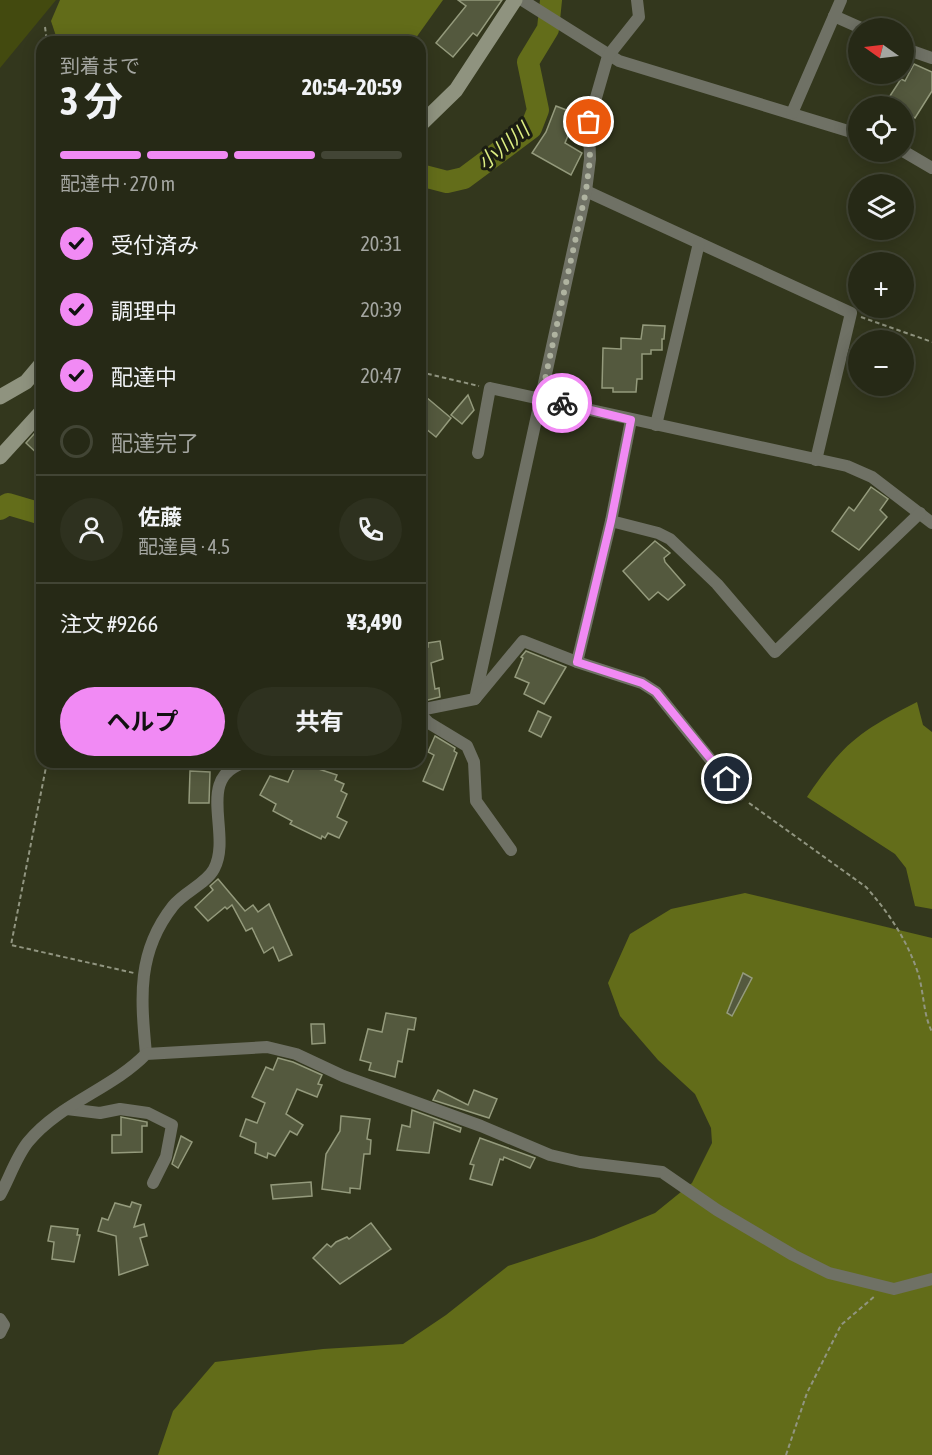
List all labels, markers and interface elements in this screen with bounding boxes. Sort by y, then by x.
north arrow [848,18,914,84]
map controls [848,18,914,396]
text: 到着まで [60,54,140,77]
text: 20:54–20:59 [302,74,402,100]
text: 3 分 [60,79,123,123]
pin [563,96,614,147]
button: locate [848,96,914,162]
icon: bag [572,105,605,138]
water label: 小川川 [473,117,535,174]
text: 配達中 · 270 m [60,172,175,195]
button: layers [848,174,914,240]
icon: check [60,227,93,260]
text: 受付済み [111,232,199,258]
text: 20:31 [360,232,402,255]
button: + [848,252,914,318]
icon: check [60,293,93,326]
text: 調理中 [111,298,177,324]
text: 20:39 [360,298,402,321]
button: − [848,330,914,396]
icon: check [60,359,93,392]
text: 配達中 [111,364,177,390]
text: 20:47 [360,364,402,387]
courier [532,373,592,433]
icon: bike [546,387,579,420]
text: 配達完了 [111,430,199,456]
button: person [60,498,123,561]
button: phone [339,498,402,561]
text: 佐藤 [138,504,182,530]
text: 配達員 · 4.5 [138,535,230,558]
text: ¥3,490 [347,609,402,635]
text: 注文 #9266 [60,611,158,637]
button: ヘルプ [60,687,225,756]
button: 共有 [237,687,402,756]
pin [701,753,752,804]
icon: home [710,762,743,795]

